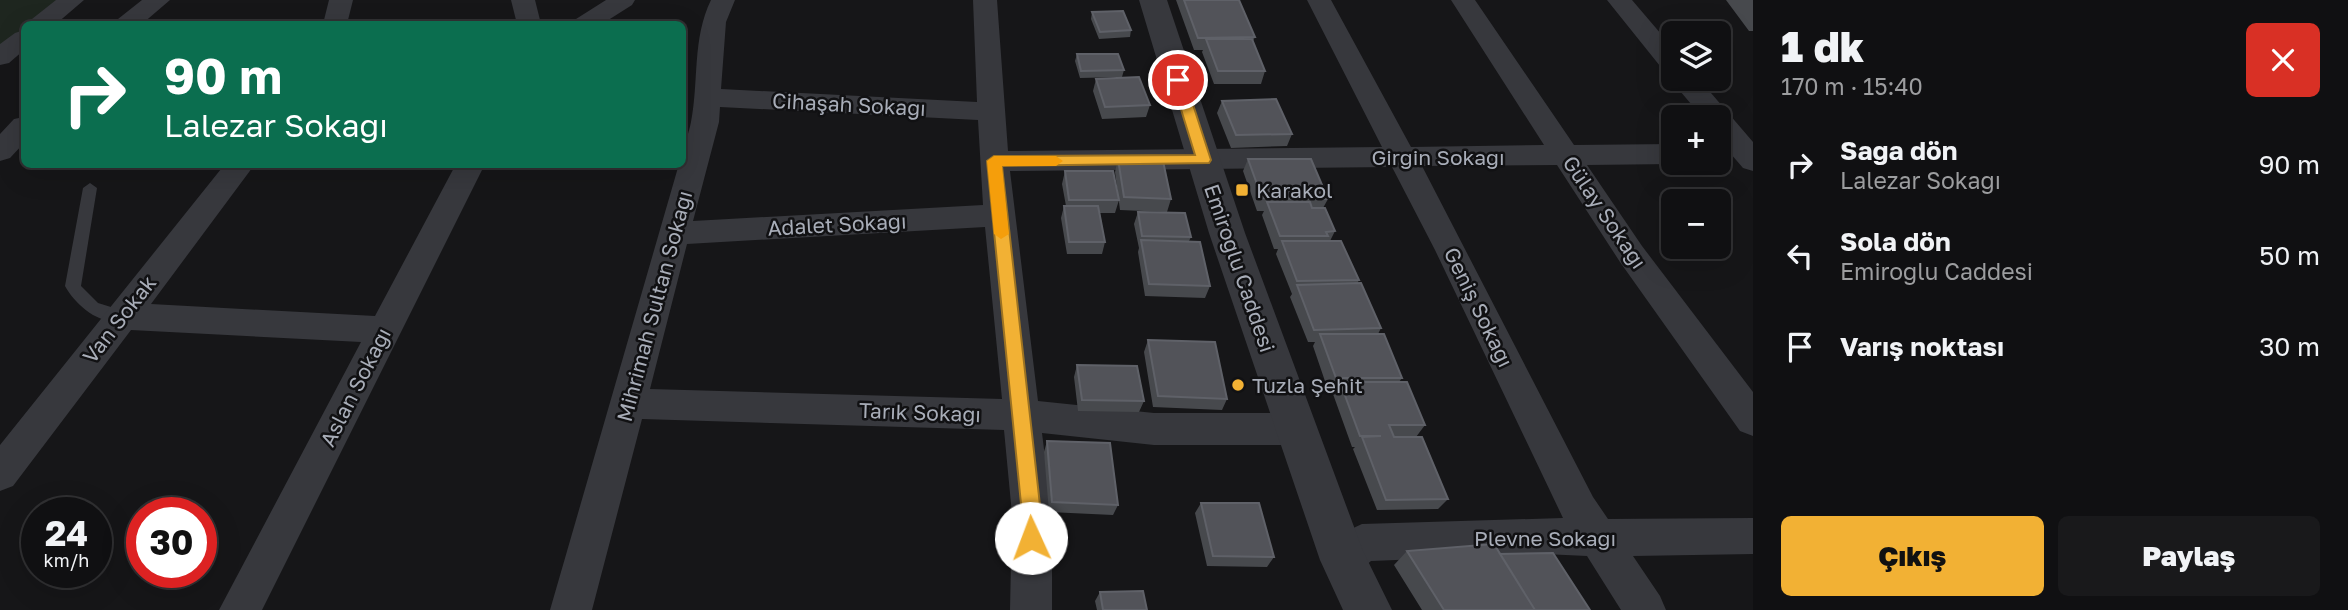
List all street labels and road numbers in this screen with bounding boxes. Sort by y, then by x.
street label: Cihaşah Sokağı [771,87,927,121]
street label: Girgin Sokağı [1371,144,1505,170]
street label: Gülay Sokağı [1558,151,1652,273]
street label: Emiroğlu Caddesi [1199,181,1281,355]
street label: Mihrimah Sultan Sokağı [611,188,697,424]
street label: Adalet Sokağı [767,207,907,241]
street label: Geniş Sokağı [1439,243,1519,371]
street label: Van Sokak [77,270,161,368]
street label: Aslan Sokağı [314,323,396,451]
street label: Tarık Sokağı [859,397,981,427]
street label: Plevne Sokağı [1474,525,1616,551]

